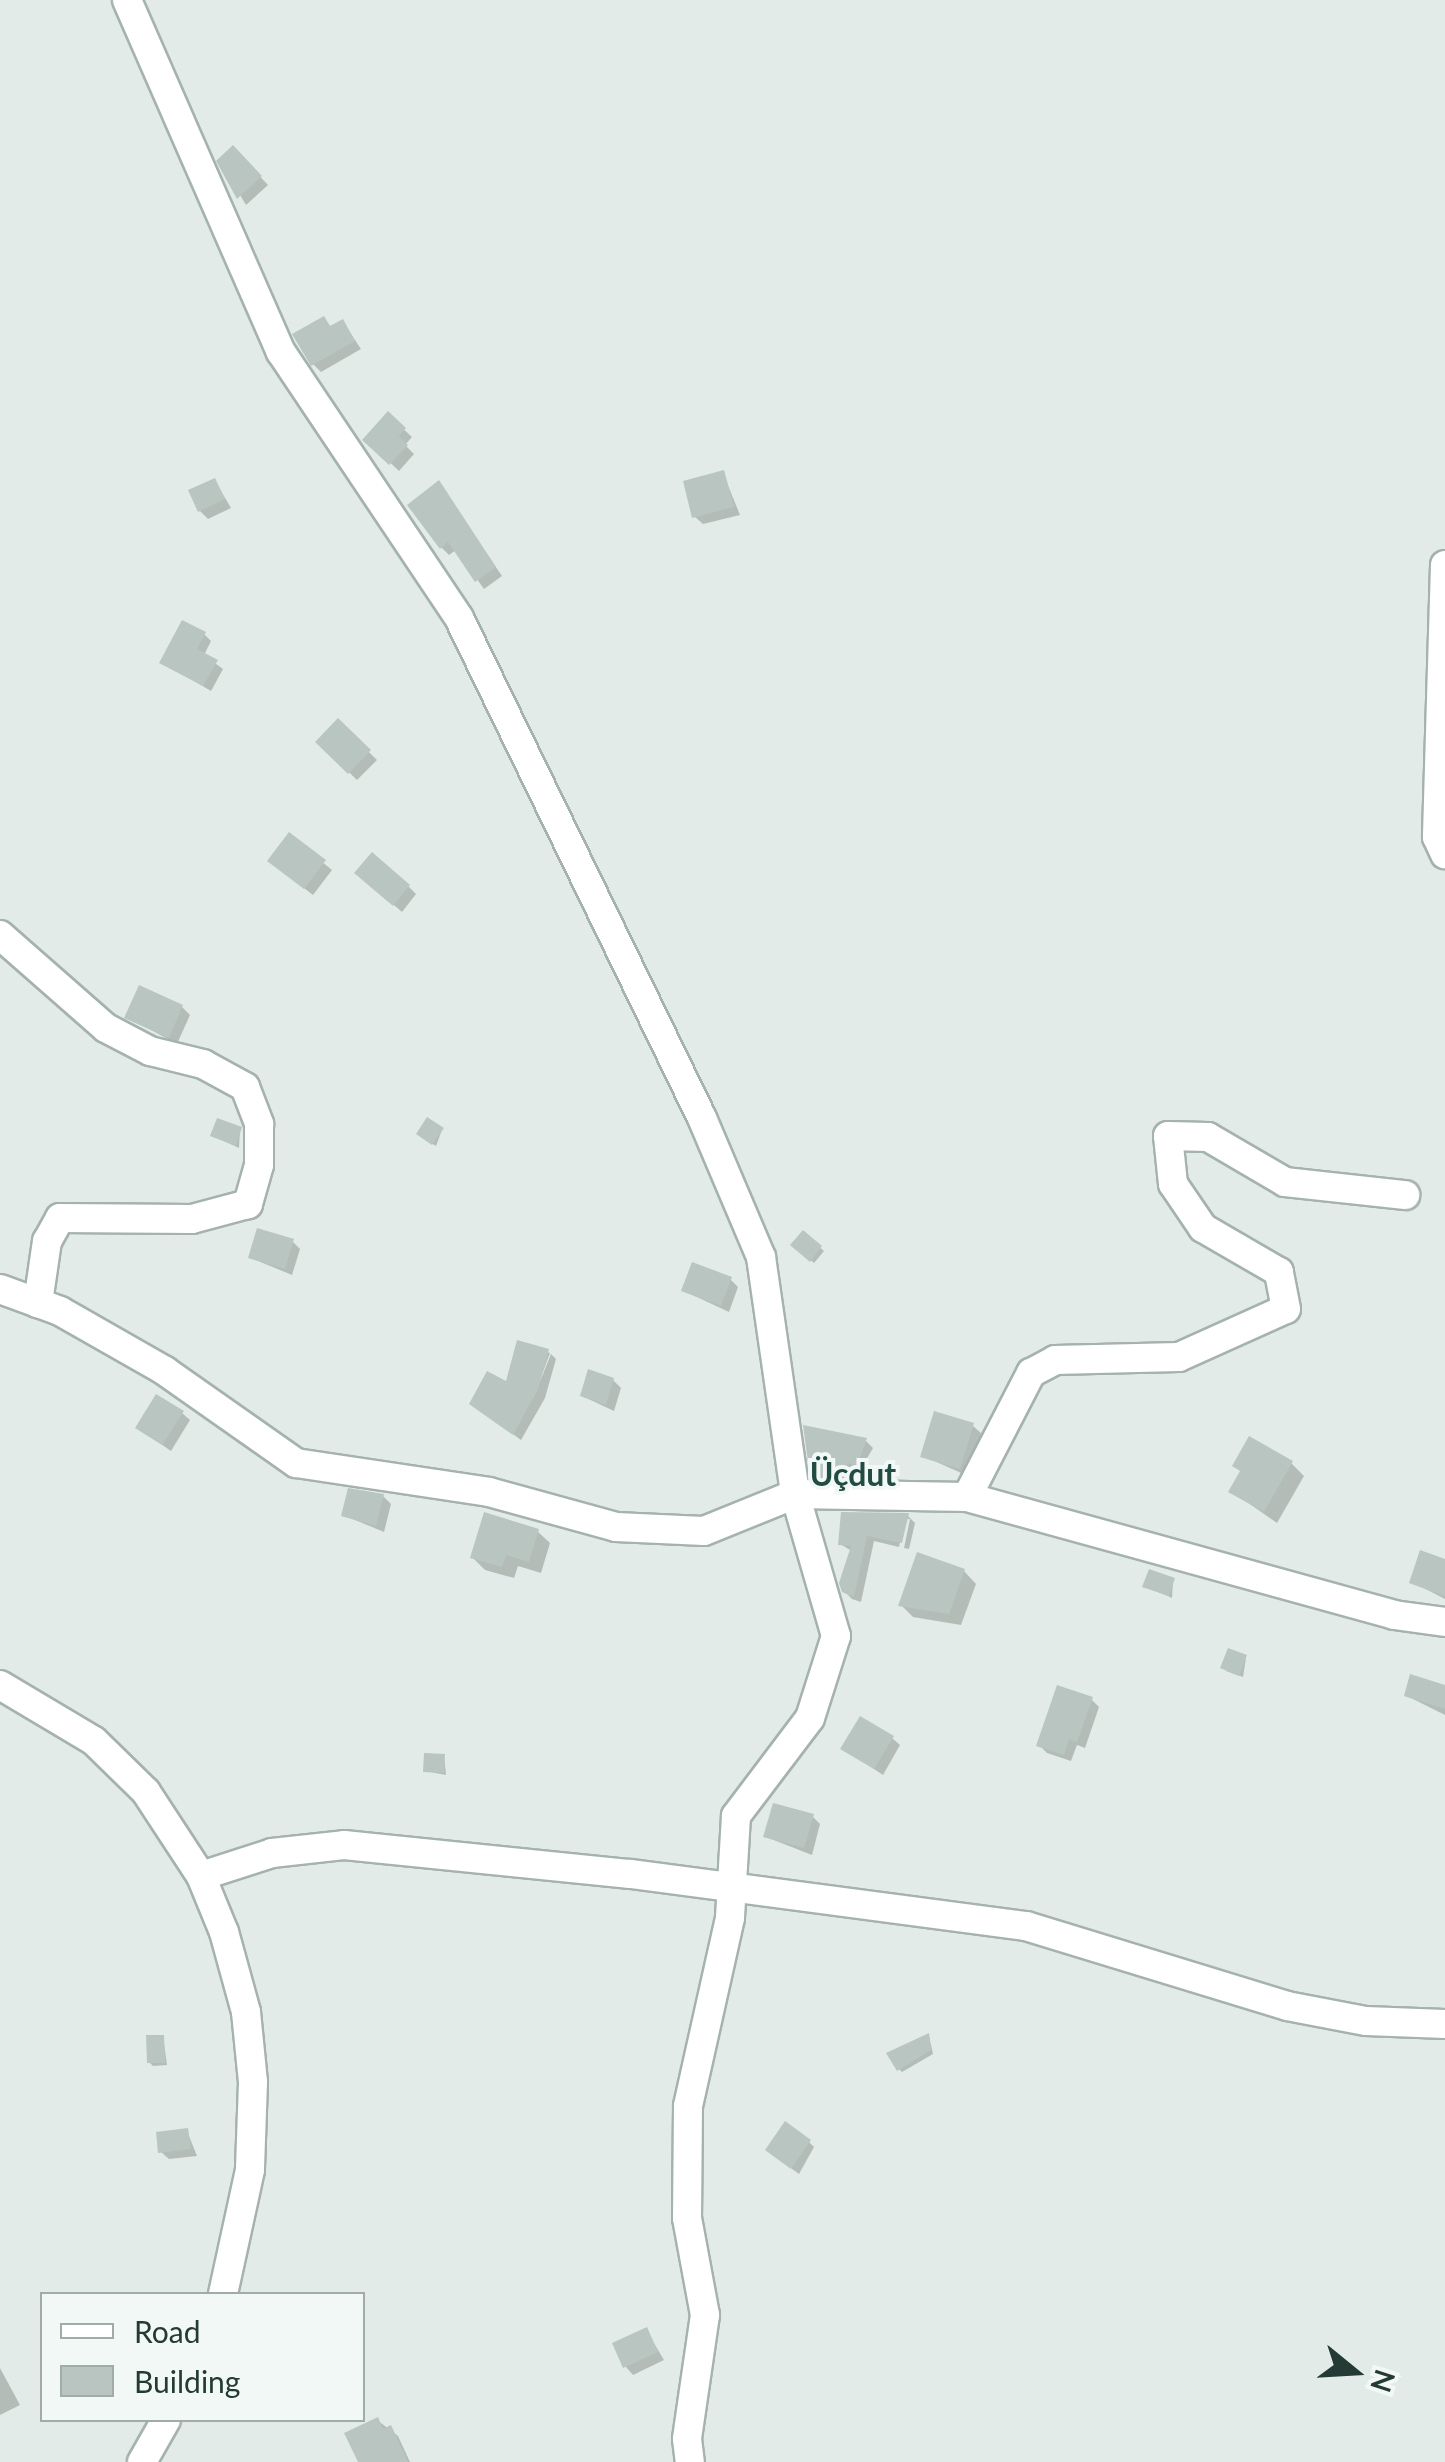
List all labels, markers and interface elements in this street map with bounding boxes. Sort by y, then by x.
district label: Üçdut [810,1455,896,1493]
legend [40,2292,365,2422]
text: Road [134,2313,201,2349]
north arrow [1305,2322,1405,2422]
text: Building [134,2363,240,2399]
text: N [1364,2366,1403,2397]

